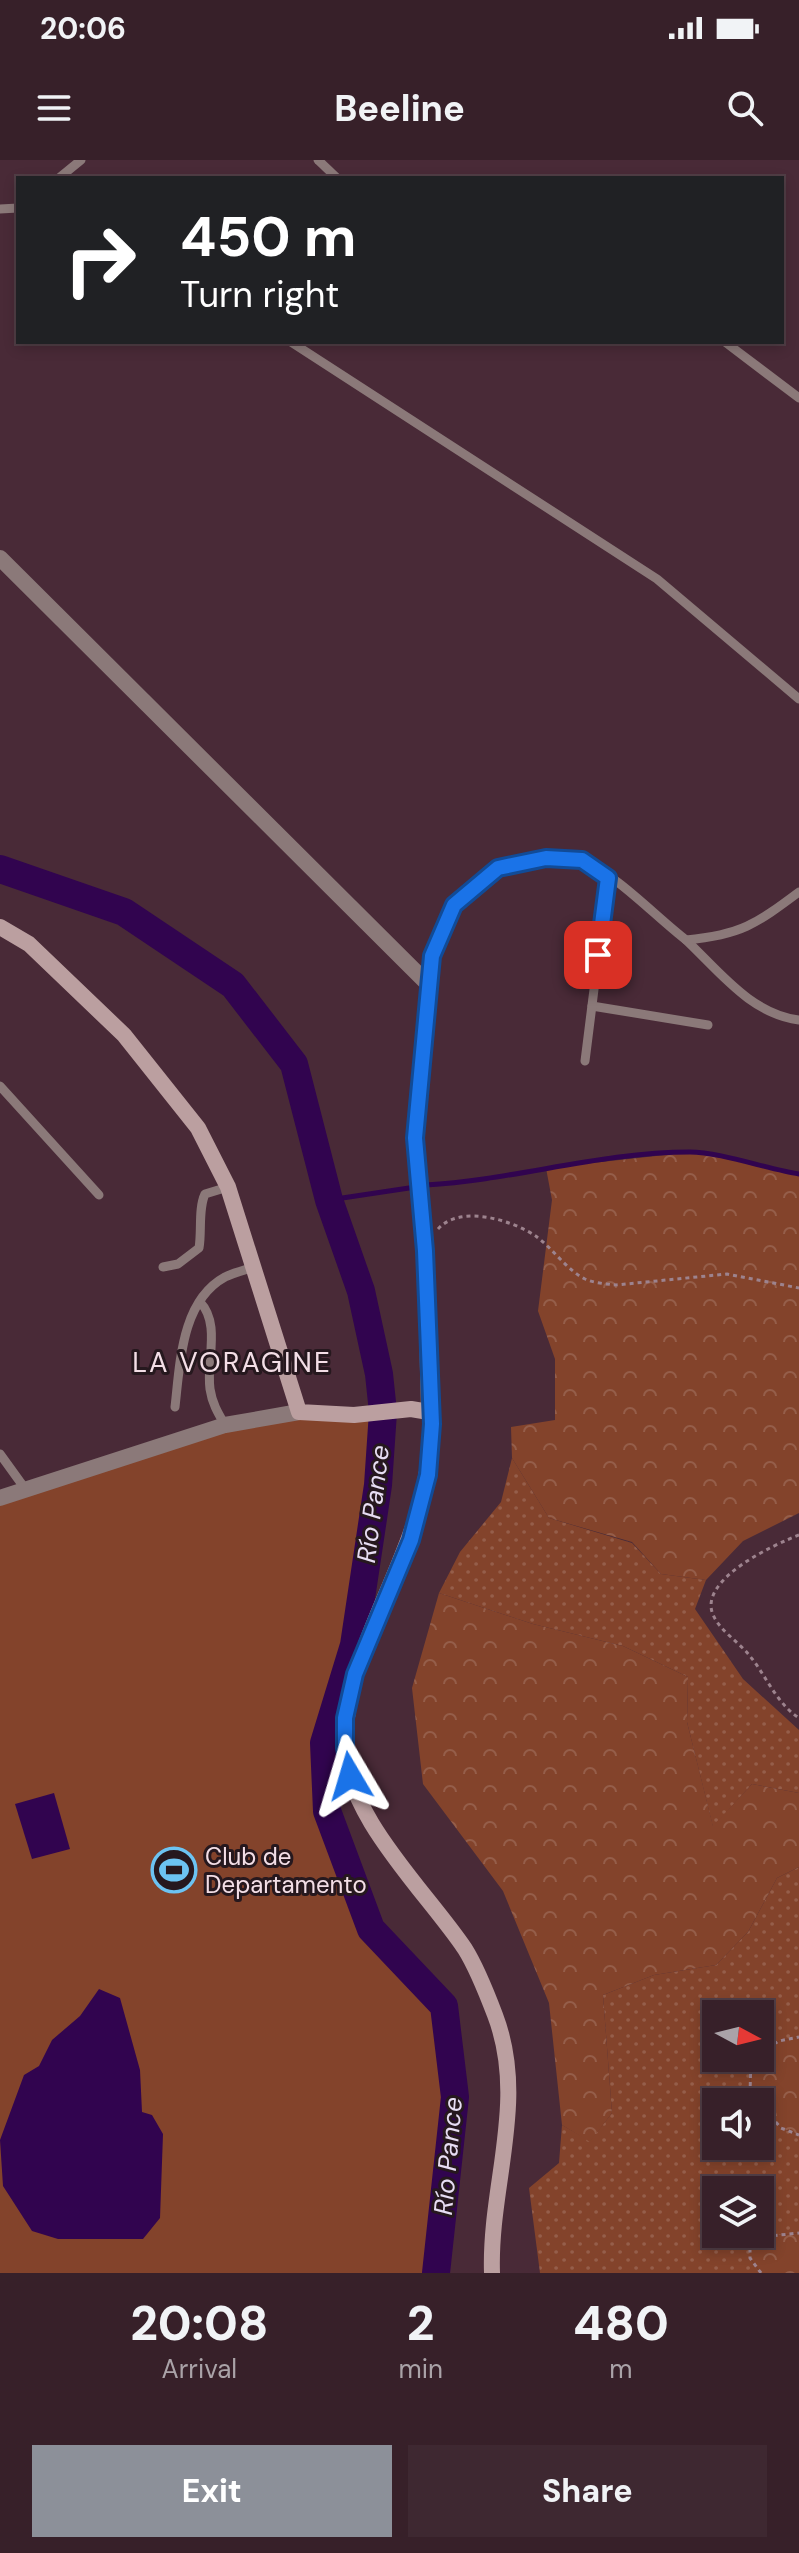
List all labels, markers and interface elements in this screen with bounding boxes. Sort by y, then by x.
text: 20:06 [40,9,126,48]
text: Beeline [334,85,465,132]
icon: menu [32,86,76,130]
icon: search [723,86,767,130]
text: 450 m [180,200,357,273]
icon: right [48,208,152,312]
text: Turn right [180,271,339,318]
pin [564,921,632,989]
icon: arrive [576,933,620,977]
district label: LA VORAGINE [132,1344,332,1381]
water label: Río Pance [349,1443,397,1565]
position arrow [308,1734,392,1818]
place label: Club de Departamento [205,1841,367,1900]
sports icon: Club de Departamento [150,1846,198,1894]
north arrow [702,2000,774,2072]
map controls [702,2000,774,2248]
button: sound [702,2088,774,2160]
water label: Río Pance [426,2096,470,2216]
button: layers [702,2176,774,2248]
text: 20:08 [130,2292,268,2355]
text: 2 [407,2292,435,2355]
text: 480 [573,2292,669,2355]
text: Arrival [161,2352,237,2386]
text: min [399,2352,443,2386]
text: m [609,2352,633,2386]
button: Exit [32,2445,392,2537]
button: Share [408,2445,767,2537]

